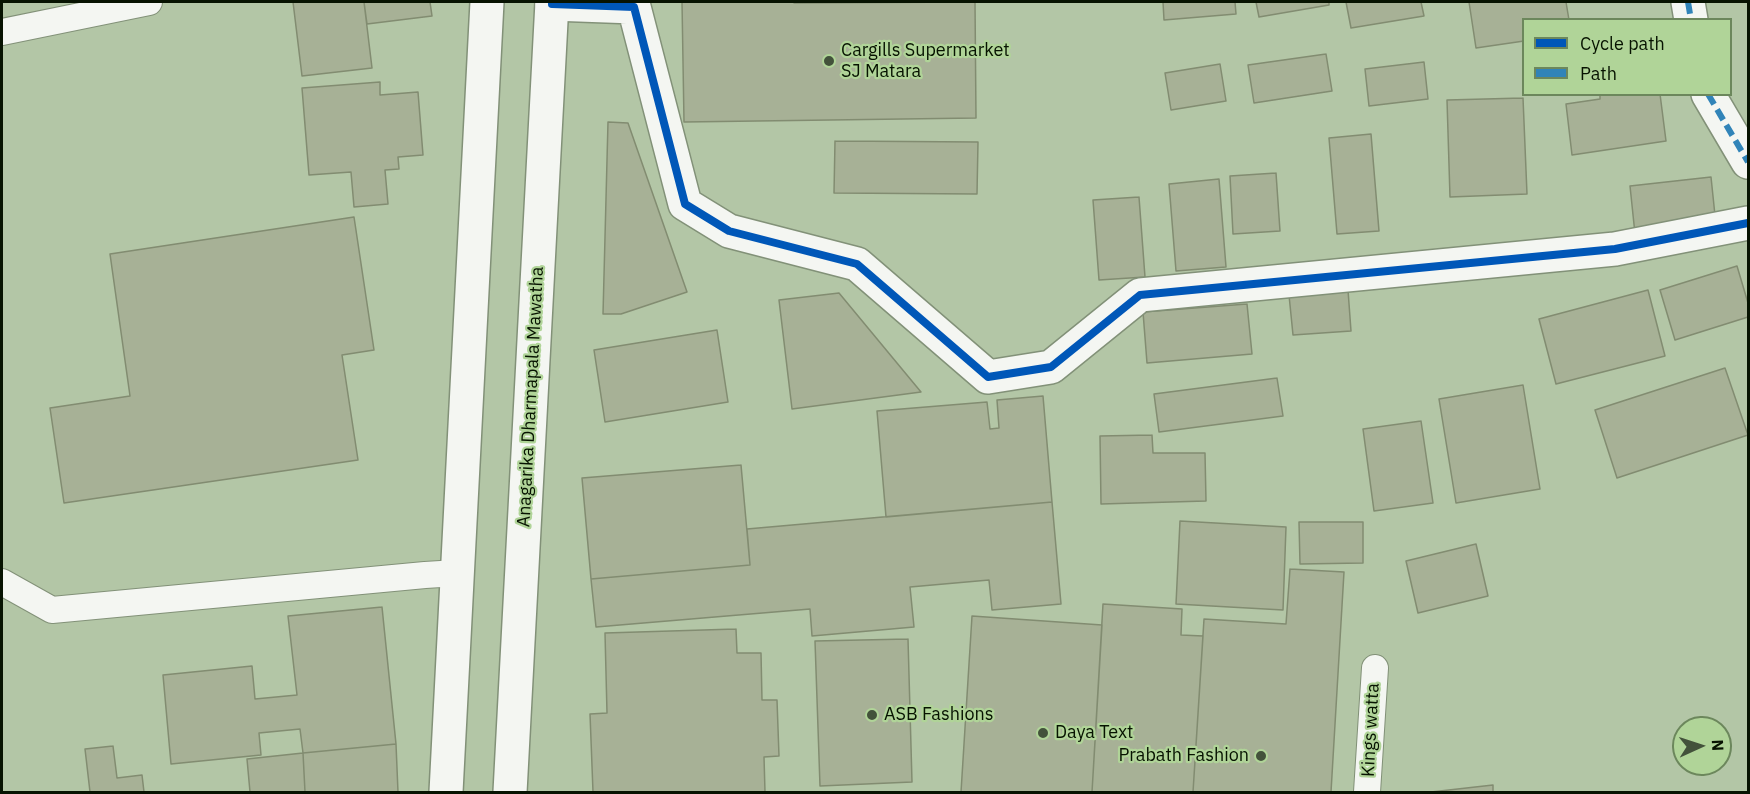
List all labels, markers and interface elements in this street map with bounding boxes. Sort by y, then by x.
legend [1522,18,1732,96]
text: Cycle path [1580,32,1665,55]
place label: Cargills Supermarket SJ Matara [841,40,1010,82]
marker: Cargills Supermarket SJ Matara [822,54,836,68]
text: Path [1580,62,1617,85]
street label: Anagarika Dharmapala Mawatha [513,266,549,528]
street label: Kings watta [1358,682,1384,778]
place label: ASB Fashions [884,704,994,726]
marker: ASB Fashions [865,708,879,722]
north arrow [1672,716,1732,776]
place label: Daya Text [1055,722,1133,744]
marker: Daya Text [1036,726,1050,740]
text: N [1708,739,1728,751]
place label: Prabath Fashion [1119,745,1249,767]
marker: Prabath Fashion [1254,749,1268,763]

